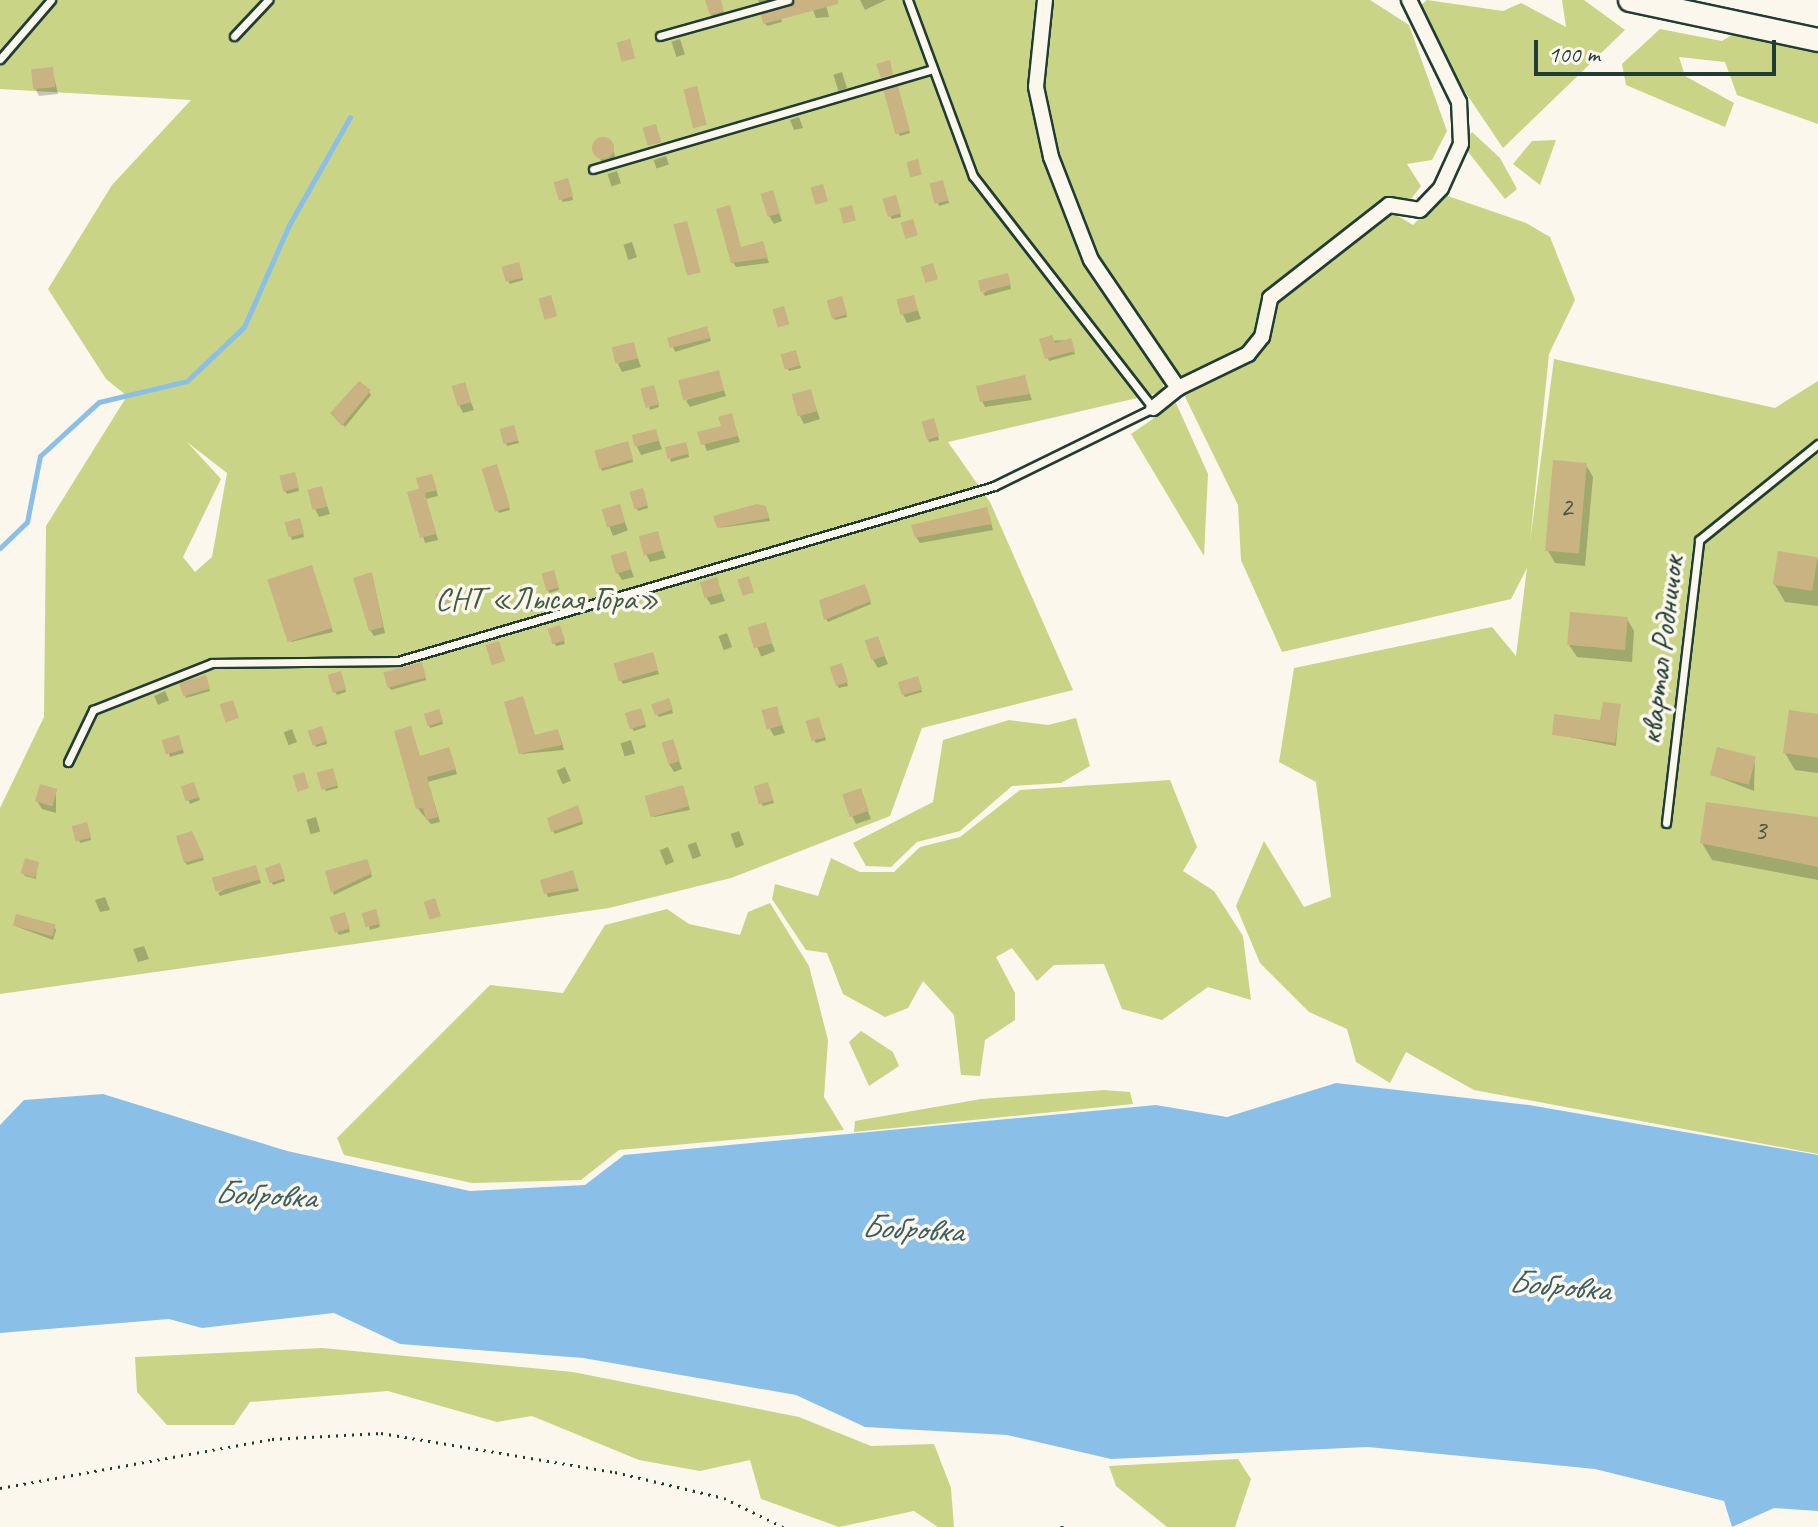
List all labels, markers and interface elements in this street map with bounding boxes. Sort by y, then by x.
scale bar [1538,24,1780,74]
text: 100 m [1548,39,1600,69]
house number: 2 [1560,490,1572,524]
street label: квартал Родничок [1631,553,1693,747]
park label: СНТ «Лысая Гора» [437,580,657,618]
house number: 3 [1754,813,1766,847]
water label: Бобровка [213,1171,317,1217]
water label: Бобровка [860,1205,964,1251]
water label: Бобровка [1507,1260,1611,1310]

